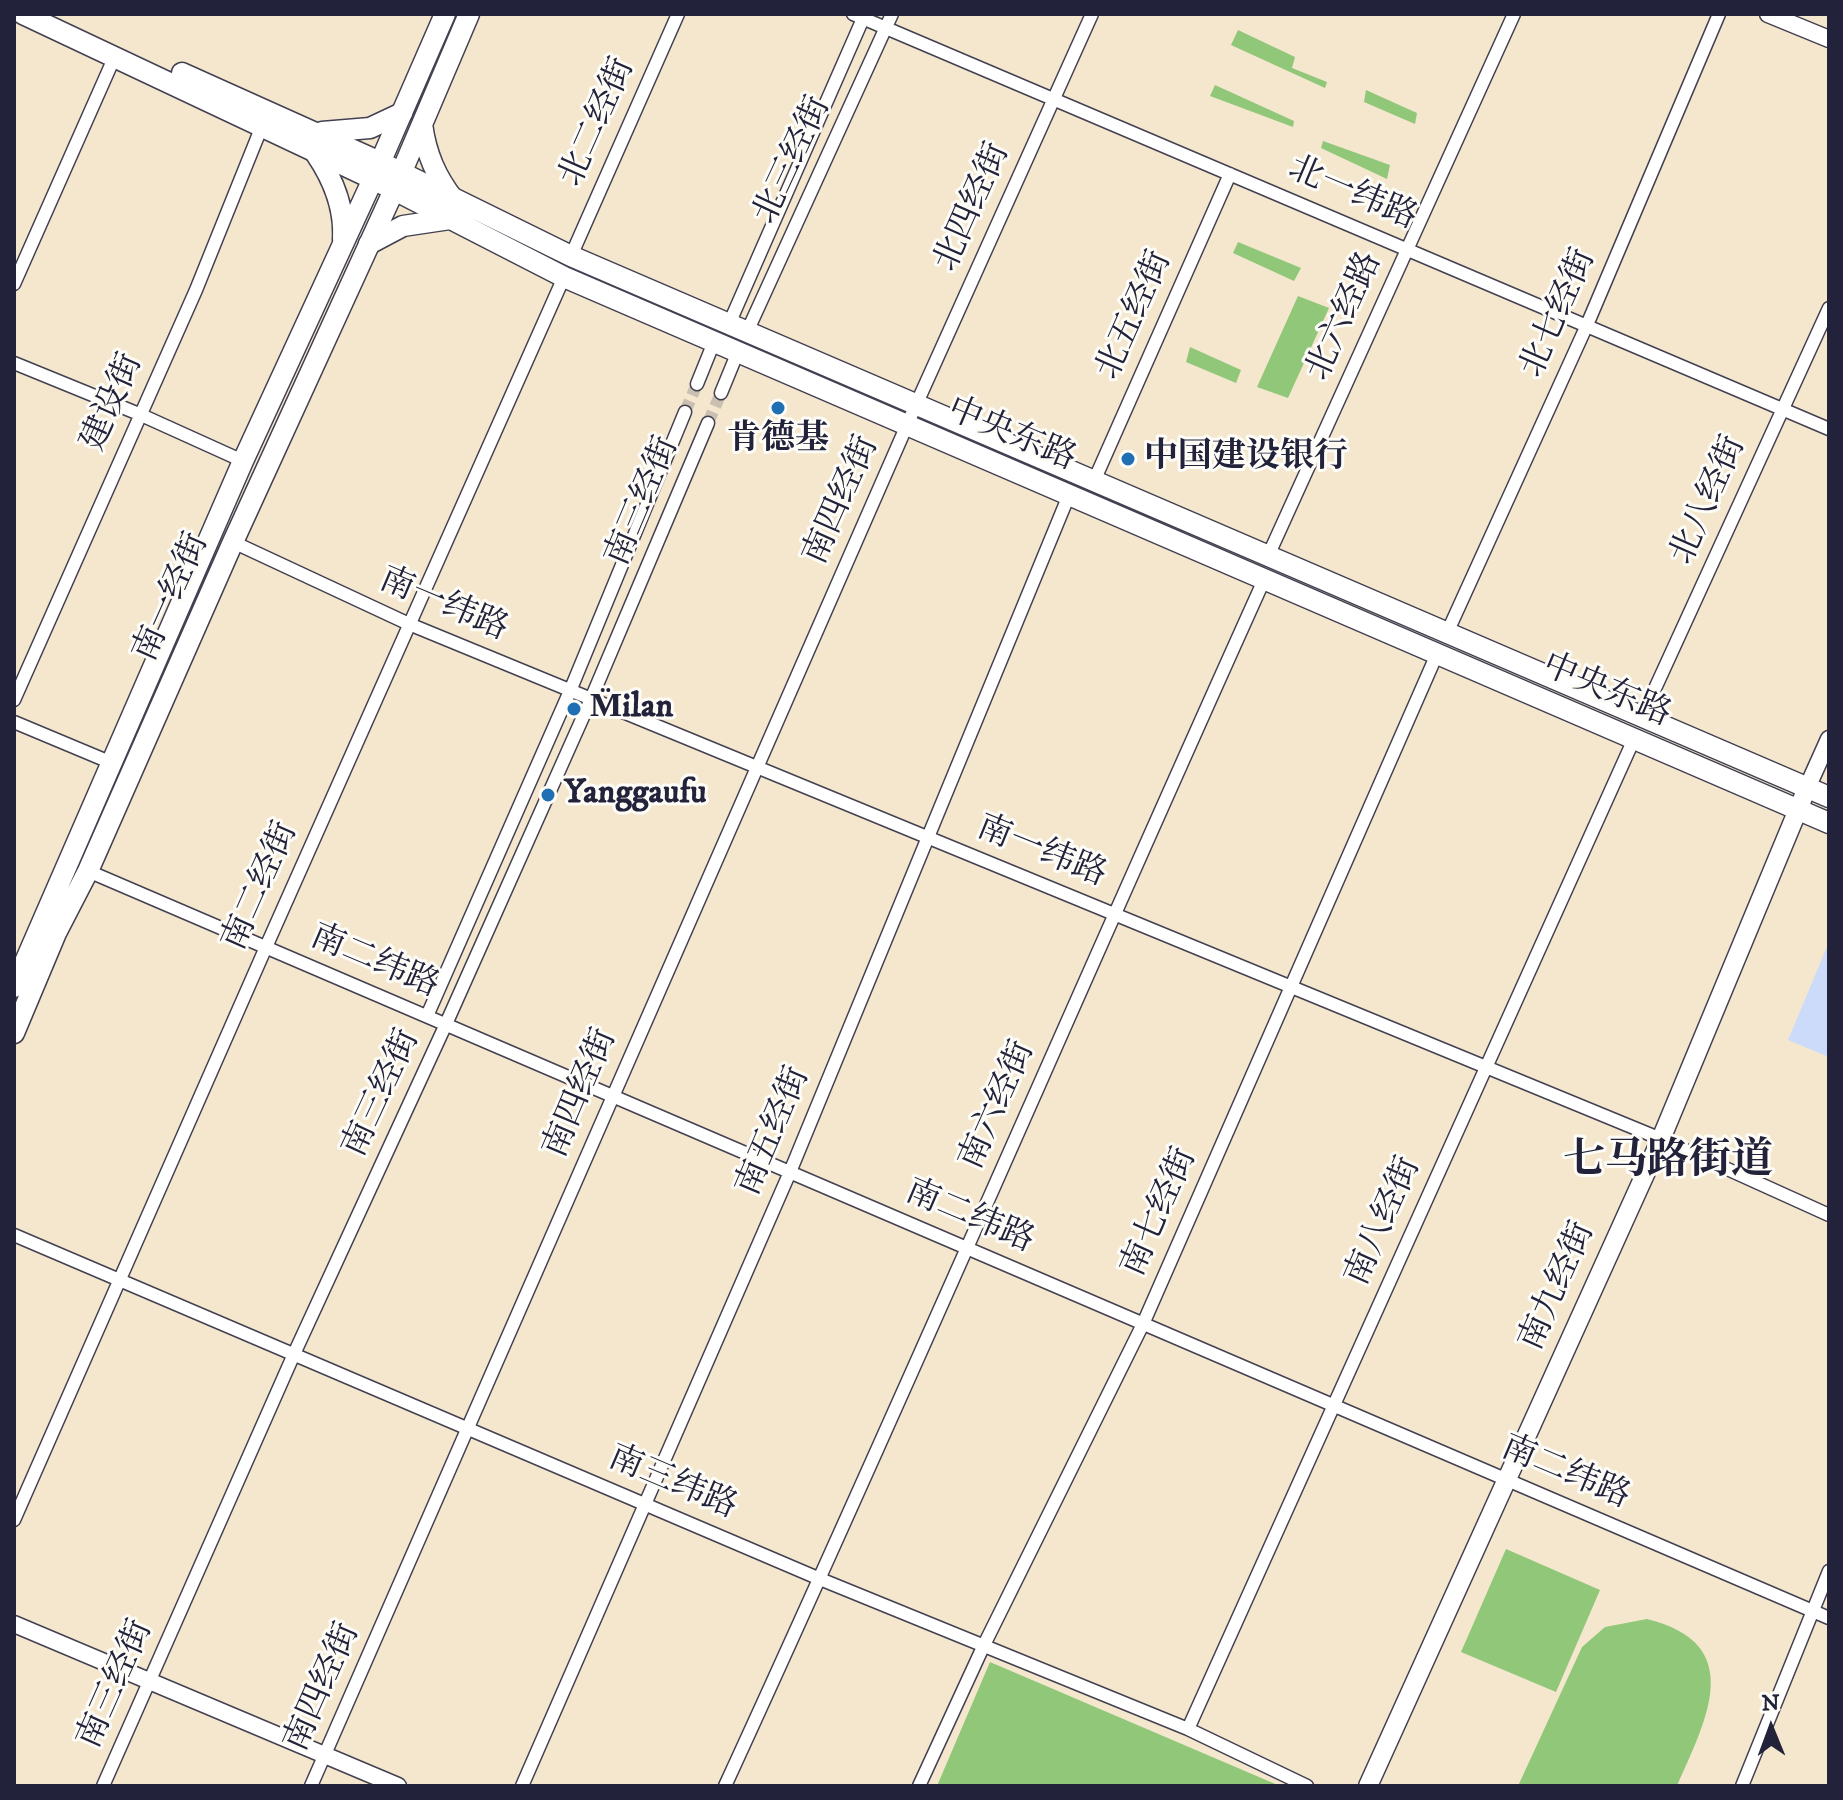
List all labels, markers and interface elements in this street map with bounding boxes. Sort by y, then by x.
street label: 北二经街 [553,53,645,193]
street label: 北三经街 [747,91,841,231]
street label: 北四经街 [928,138,1020,278]
street label: 北一纬路 [1281,150,1423,240]
street label: 北七经街 [1514,244,1606,384]
street label: 北五经街 [1090,246,1182,386]
street label: 北六经路 [1300,247,1392,387]
street label: 建设街 [75,348,153,458]
street label: 中央东路 [940,391,1082,481]
marker: 肯德基 [769,399,787,417]
place label: 肯德基 [727,421,829,461]
street label: 南三经街 [599,431,689,573]
street label: 南四经街 [797,431,889,571]
street label: 北八经街 [1664,431,1756,571]
place label: 中国建设银行 [1144,439,1348,479]
marker: 中国建设银行 [1119,450,1137,468]
street label: 南一经街 [127,528,219,668]
street label: 南一纬路 [372,561,514,651]
street label: 中央东路 [1535,647,1677,737]
place label: M̈ilan [590,689,673,729]
marker: M̈ilan [565,700,583,718]
place label: Yanggaufu [564,775,707,815]
marker: Yanggaufu [539,786,557,804]
street label: 南一纬路 [970,809,1112,897]
street label: 南二经街 [216,817,308,957]
street label: 南二纬路 [303,918,445,1008]
street label: 南四经街 [537,1023,627,1165]
street label: 南三经街 [336,1024,430,1164]
street label: 南六经街 [953,1036,1045,1176]
street label: 南五经街 [730,1061,820,1203]
district label: 七马路街道 [1563,1138,1773,1188]
street label: 南七经街 [1115,1143,1207,1283]
street label: 南八经街 [1339,1152,1431,1292]
street label: 南二纬路 [898,1173,1040,1263]
street label: 南九经街 [1513,1217,1605,1357]
street label: 南二纬路 [1494,1429,1636,1519]
street label: 南三纬路 [601,1439,743,1529]
street label: 南三经街 [71,1615,163,1755]
street label: 南四经街 [278,1618,370,1758]
north arrow [1731,1688,1811,1768]
text: N [1761,1690,1780,1717]

